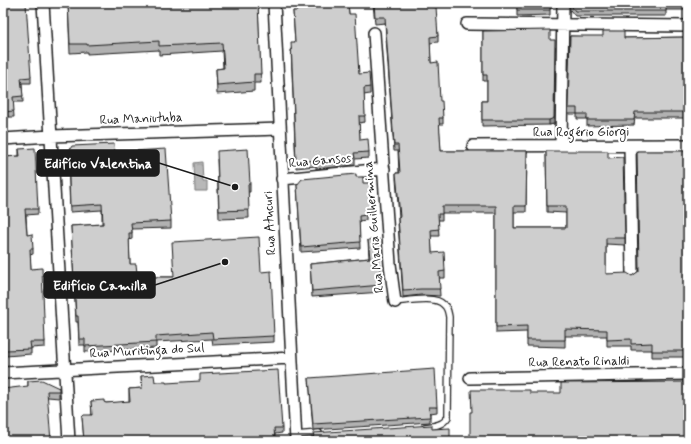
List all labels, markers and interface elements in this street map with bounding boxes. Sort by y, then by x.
street label: Rua Maniutuba [99,109,183,129]
street label: Rua Rogério Giorgi [533,124,629,143]
callout: Edifício Valentina [37,150,159,176]
street label: Rua Gansos [288,150,352,172]
text: Edifício Valentina [44,155,152,173]
street label: Rua Maria Guilhermina [360,160,388,294]
street label: Rua Atucuri [260,190,280,256]
callout: Edifício Camilla [44,272,155,298]
text: Edifício Camilla [53,277,147,295]
street label: Rua Muritinga do Sul [89,340,205,364]
street label: Rua Renato Rinaldi [528,353,630,371]

